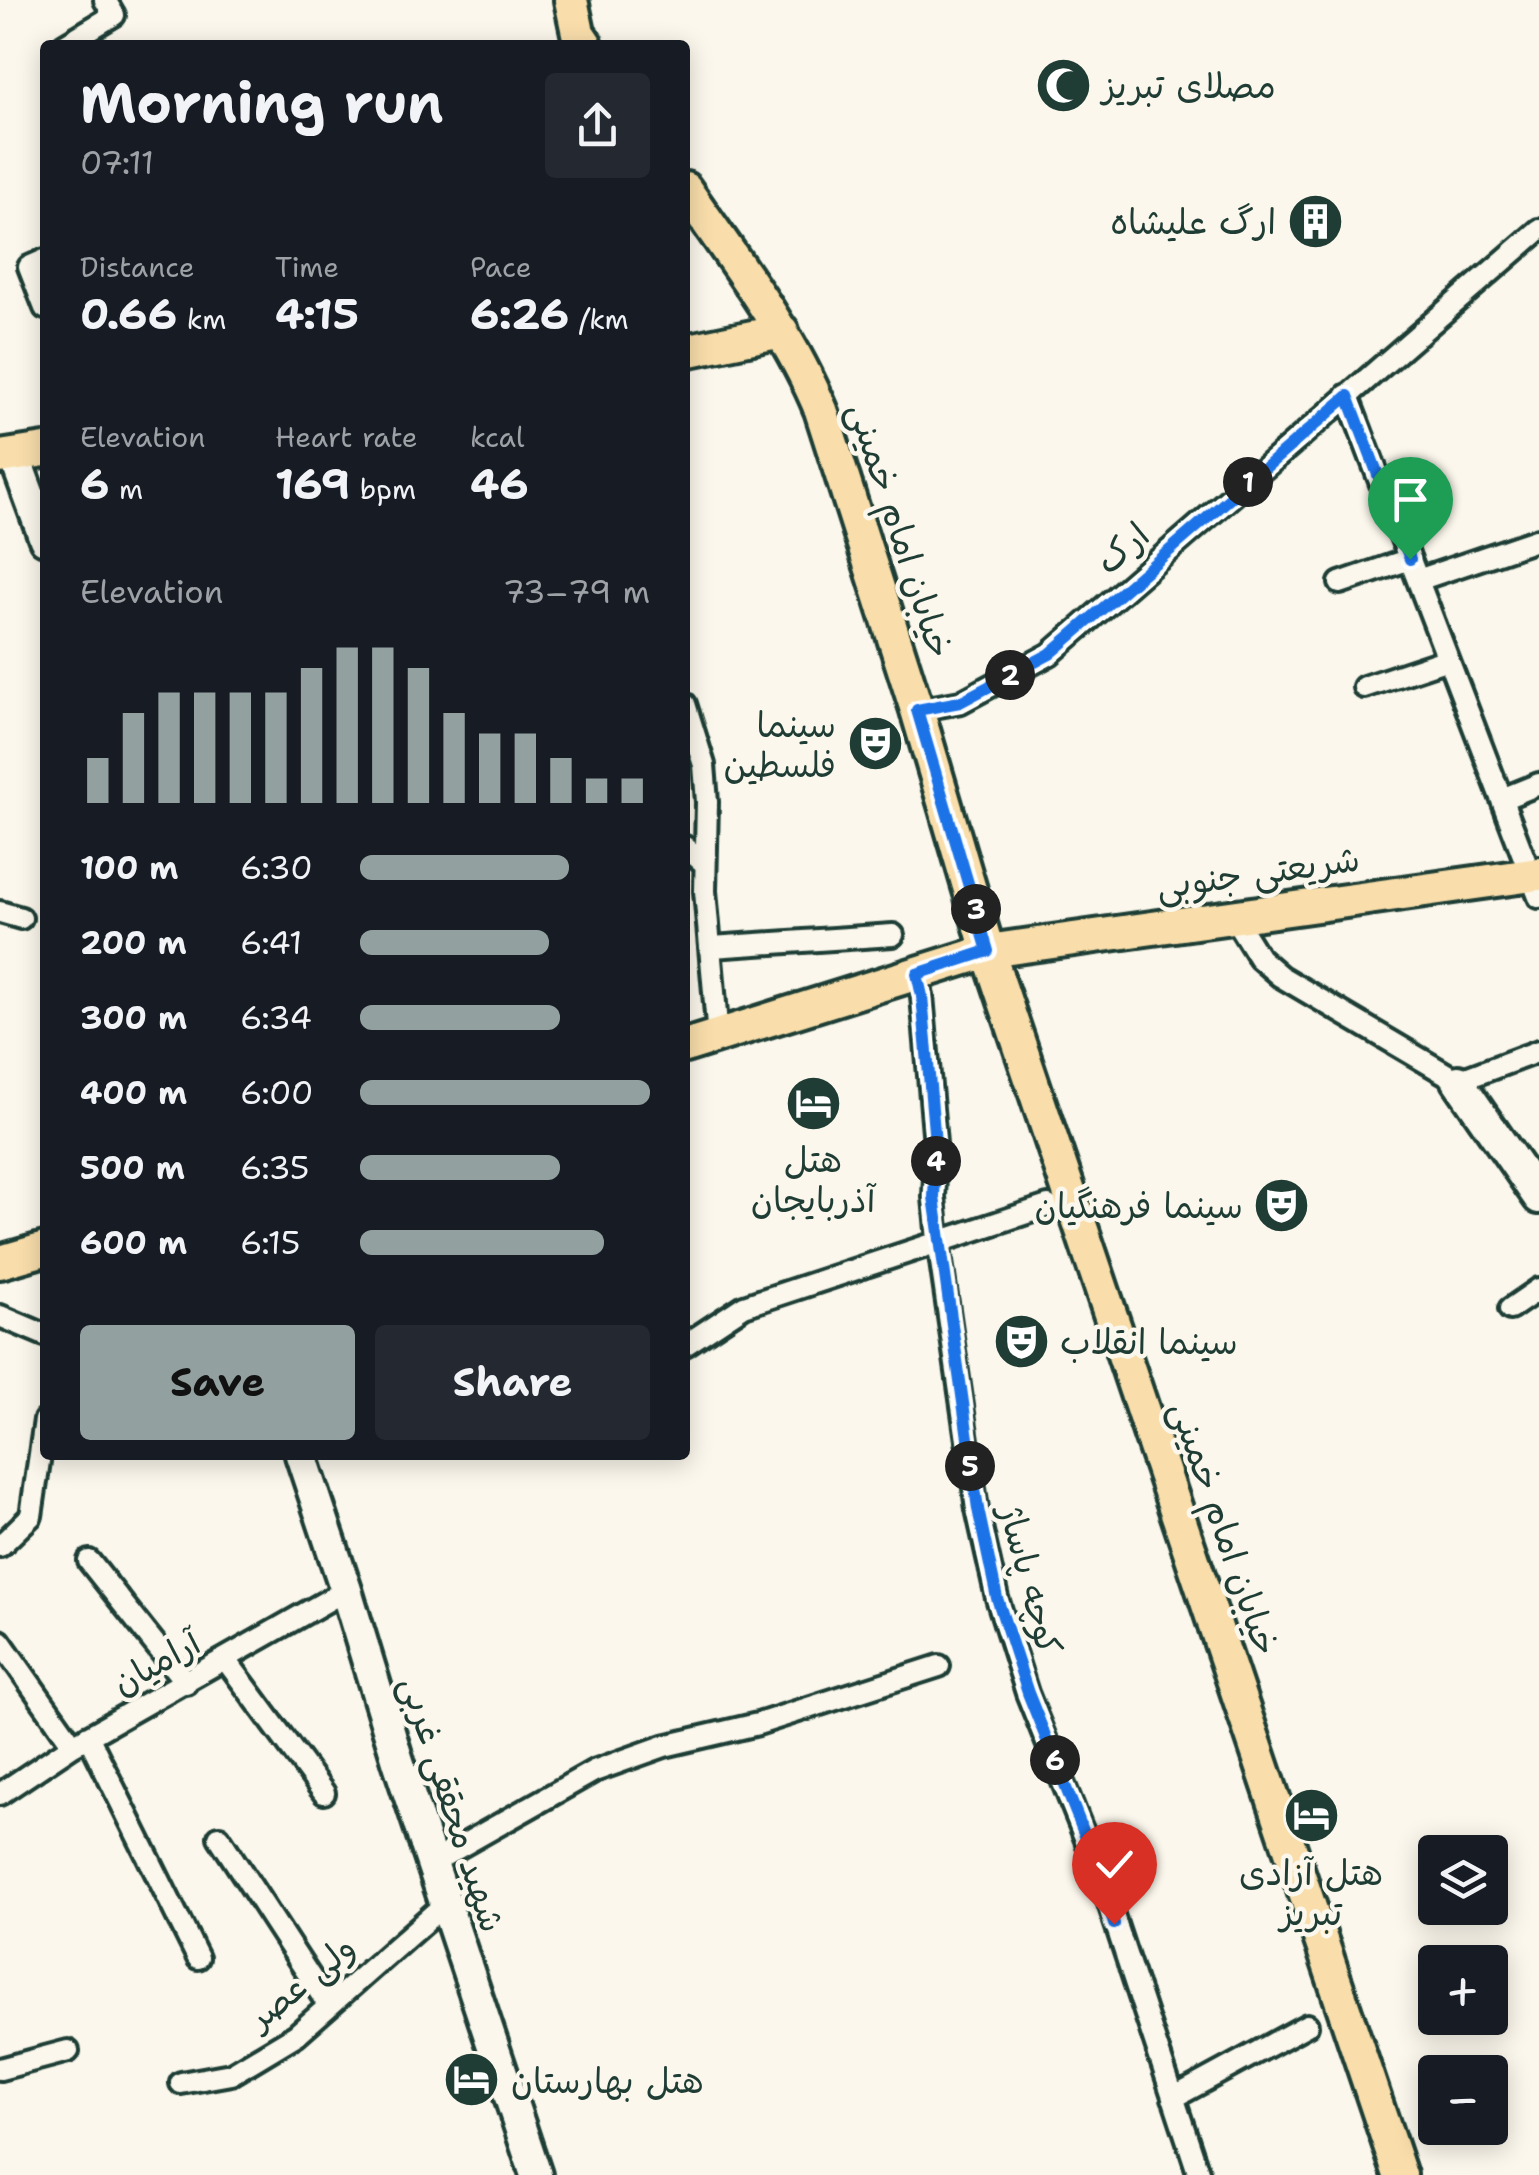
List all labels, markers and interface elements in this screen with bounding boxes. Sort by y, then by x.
mosque icon: مصلای تبریز [1033,55,1093,115]
place label: مصلای تبریز [1099,62,1276,109]
text: Morning run [80,66,444,140]
button: share [545,73,650,178]
text: 07:11 [80,141,154,184]
building icon: ارگ علیشاه [1285,191,1345,251]
place label: ارگ علیشاه [1110,198,1276,245]
text: Distance [80,248,195,286]
text: Time [275,248,339,286]
text: Pace [470,248,532,286]
text: 0.66 [80,286,177,342]
text: 4:15 [275,286,359,342]
text: 6:26 [470,286,569,342]
text: km [177,300,226,338]
text: /km [569,300,629,338]
street label: خیابان امام خمینی [834,396,964,665]
text: Elevation [80,418,205,456]
text: Heart rate [275,418,418,456]
text: kcal [470,418,524,456]
text: 6 [80,456,109,512]
text: 169 [275,456,350,512]
text: 46 [470,456,529,512]
pin: 1 [1223,457,1273,507]
pin [1368,457,1453,560]
text: 1 [1242,463,1254,501]
text: m [109,470,143,508]
text: bpm [350,470,416,508]
icon: arrive [1383,472,1438,527]
street label: ارک [1085,512,1159,584]
text: Elevation [80,570,223,613]
text: 73–79 m [503,570,650,613]
pin: 2 [985,650,1035,700]
text: 2 [1000,656,1020,694]
place label: سینما فلسطین [724,701,836,788]
theatre icon: سینما فلسطین [845,714,905,774]
street label: شریعتی جنوبی [1153,834,1363,910]
text: 100 m [80,846,179,889]
text: 6:30 [240,846,313,889]
pin: 3 [951,884,1001,934]
text: 3 [966,890,986,928]
text: 200 m [80,921,187,964]
text: 6:41 [240,921,302,964]
text: 300 m [80,996,187,1039]
text: 6:34 [240,996,312,1039]
text: 400 m [80,1071,187,1114]
text: 6:00 [240,1071,314,1114]
hotel icon: هتل آذربایجان [783,1073,843,1133]
place label: هتل آذربایجان [751,1136,877,1223]
pin: 4 [911,1136,961,1186]
text: 4 [926,1142,946,1180]
text: 500 m [80,1146,185,1189]
text: 6:35 [240,1146,309,1189]
theatre icon: سینما فرهنگیان [1252,1175,1312,1235]
place label: سینما فرهنگیان [1034,1182,1243,1229]
text: 600 m [80,1221,187,1264]
text: 6:15 [240,1221,300,1264]
theatre icon: سینما انقلاب [991,1311,1051,1371]
place label: سینما انقلاب [1060,1318,1238,1365]
button: Save [80,1325,355,1440]
button: Share [375,1325,650,1440]
street label: خیابان امام خمینی [1156,1395,1290,1663]
pin: 5 [945,1441,995,1491]
text: 5 [961,1447,979,1485]
street label: کوچه پاساژ [988,1497,1073,1660]
street label: آرامیان [104,1618,210,1705]
street label: شهید محققی غربی [389,1670,517,1938]
pin: 6 [1030,1735,1080,1785]
text: 6 [1045,1741,1065,1779]
hotel icon: هتل آزادی تبریز [1281,1786,1341,1846]
pin [1072,1822,1157,1925]
map controls [1418,1835,1508,2145]
button: layers [1418,1835,1508,1925]
icon: check [1087,1837,1142,1892]
place label: هتل آزادی تبریز [1239,1849,1383,1936]
street label: ولی عصر [235,1924,365,2042]
button: + [1418,1945,1508,2035]
hotel icon: هتل بهارستان [442,2050,502,2110]
button: − [1418,2055,1508,2145]
place label: هتل بهارستان [511,2057,704,2104]

